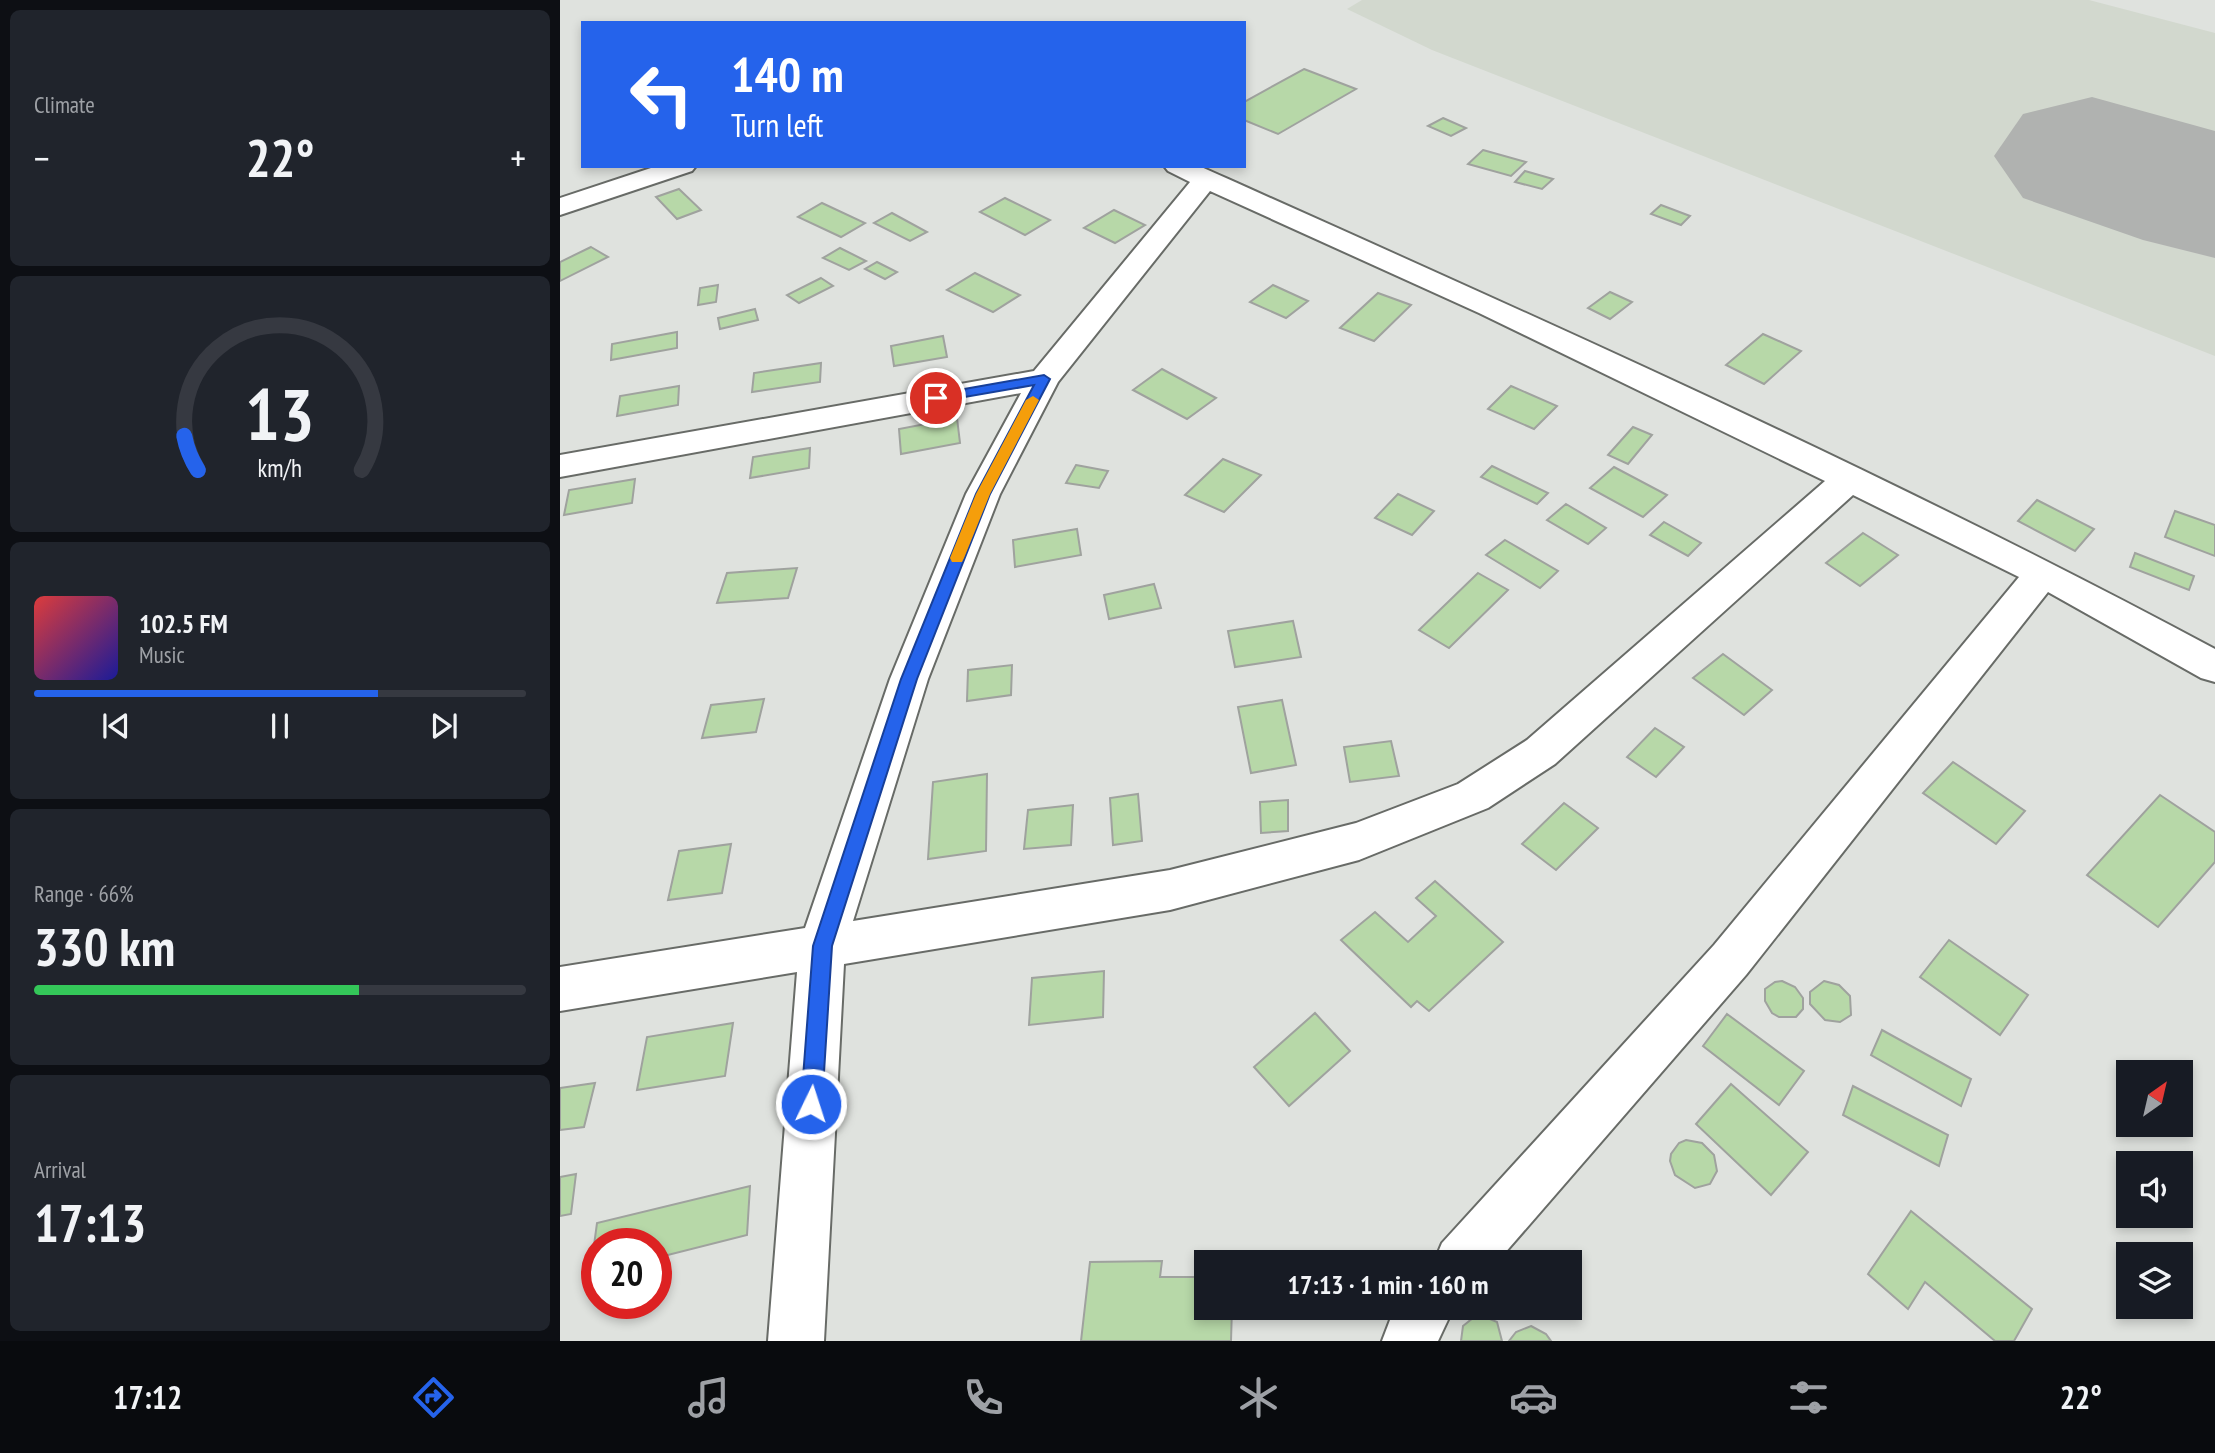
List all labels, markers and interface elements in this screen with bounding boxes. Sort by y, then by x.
text: 140 m [731,42,844,106]
icon: left [616,49,707,140]
text: Climate [34,90,95,119]
text: Turn left [731,104,823,146]
text: 22° [246,124,314,191]
text: − [34,133,50,182]
text: + [510,133,526,182]
text: 13 [245,367,315,461]
pin [906,368,966,428]
icon: arrive [917,379,955,417]
text: km/h [258,452,302,484]
text: 102.5 FM [139,607,228,640]
text: Music [139,640,185,669]
icon: previous [97,707,135,745]
icon: pause [261,707,299,745]
icon: next [425,707,463,745]
text: Range · 66% [34,879,134,908]
text: 330 km [34,913,175,980]
north arrow [2116,1060,2193,1138]
map controls [2116,1060,2193,1319]
position arrow [774,1067,848,1141]
button: sound [2116,1151,2193,1228]
text: Arrival [34,1155,86,1184]
text: 17:13 [34,1189,146,1256]
speed limit sign: 20 [581,1228,672,1319]
button: layers [2116,1242,2193,1319]
text: 17:13 · 1 min · 160 m [1288,1268,1488,1301]
icon: directions [409,1373,458,1422]
icon: music [684,1373,733,1422]
icon: phone [959,1373,1008,1422]
icon: climate [1234,1373,1283,1422]
icon: car [1509,1373,1558,1422]
icon: filters [1784,1373,1833,1422]
text: 17:12 [113,1376,182,1418]
text: 22° [2060,1376,2102,1418]

